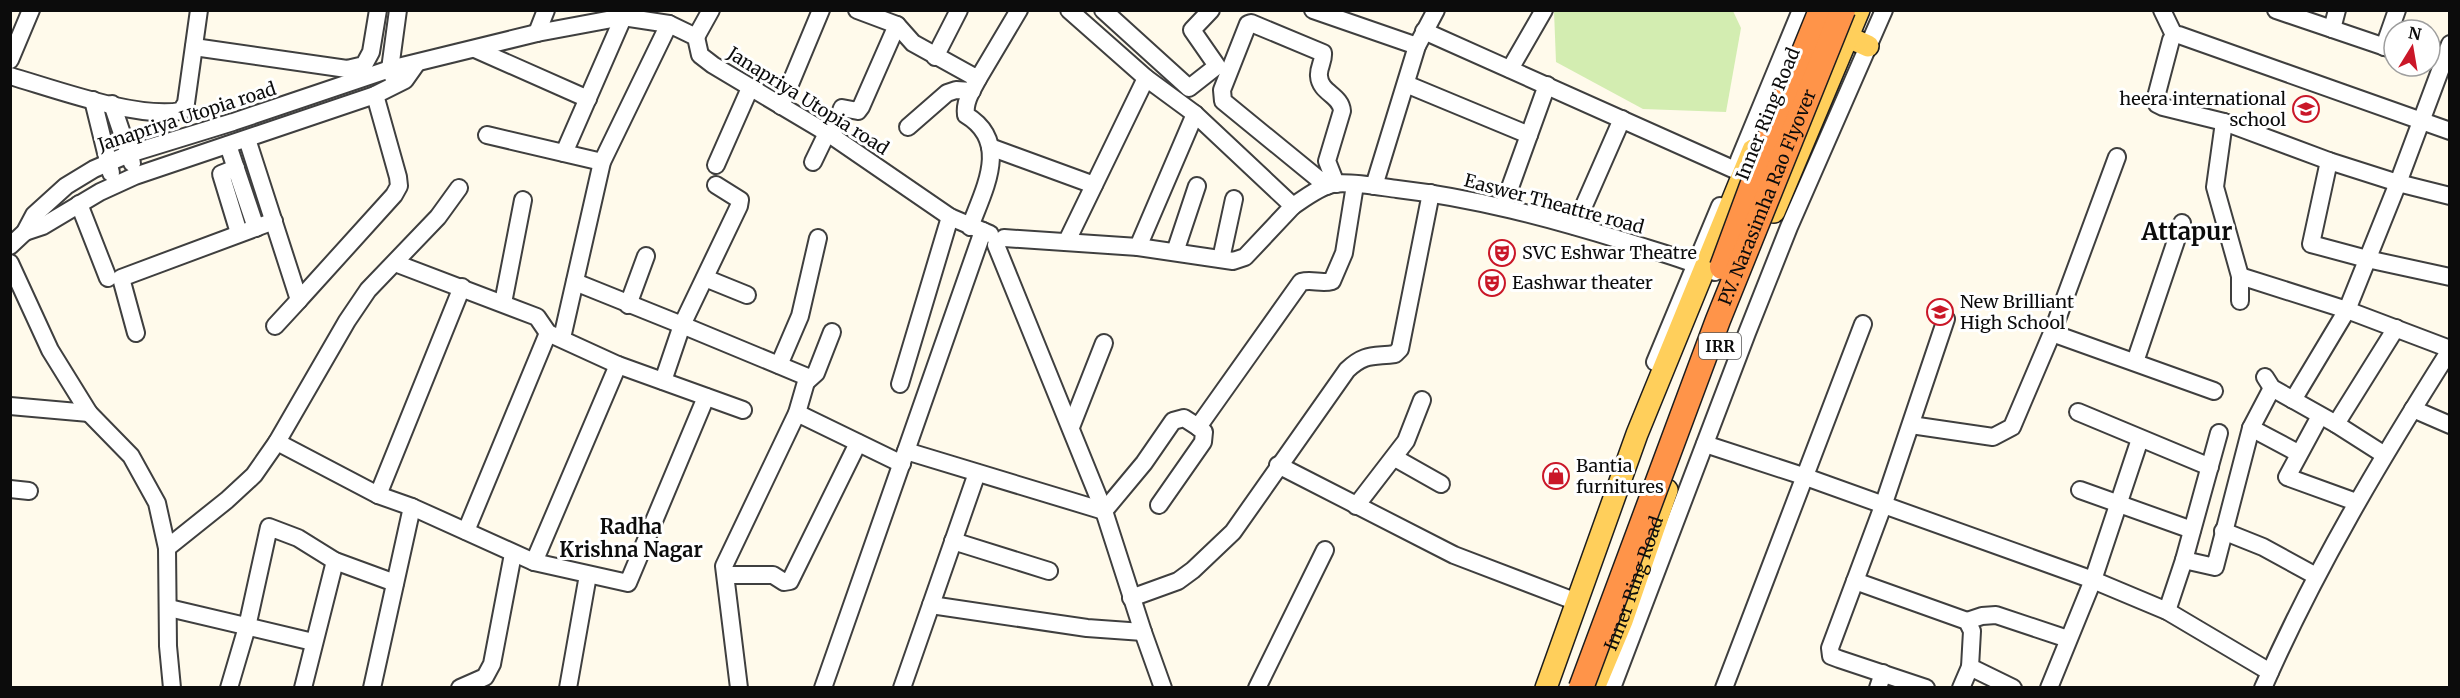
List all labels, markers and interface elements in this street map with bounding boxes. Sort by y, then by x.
north arrow [2382,18,2442,78]
text: N [2407,22,2423,44]
street label: Janapriya Utopia road [722,41,893,160]
street label: Inner Ring Road [1730,44,1805,183]
street label: Janapriya Utopia road [94,77,279,157]
street label: P.V. Narasimha Rao Flyover [1713,86,1821,309]
place label: heera international school [2119,87,2286,131]
school or university icon: heera international school [2291,94,2321,124]
street label: Easwer Theattre road [1462,168,1647,239]
district label: Attapur [2141,216,2232,247]
theatre icon: SVC Eshwar Theatre [1487,238,1517,268]
place label: SVC Eshwar Theatre [1522,241,1697,264]
theatre icon: Eashwar theater [1477,268,1507,298]
place label: Eashwar theater [1512,271,1653,294]
place label: New Brilliant High School [1960,290,2074,334]
school or university icon: New Brilliant High School [1925,297,1955,327]
road number: IRR [1699,333,1741,359]
place label: Bantia furnitures [1576,454,1664,498]
shop icon: Bantia furnitures [1541,461,1571,491]
street label: Inner Ring Road [1599,513,1668,654]
district label: Radha Krishna Nagar [559,514,703,562]

